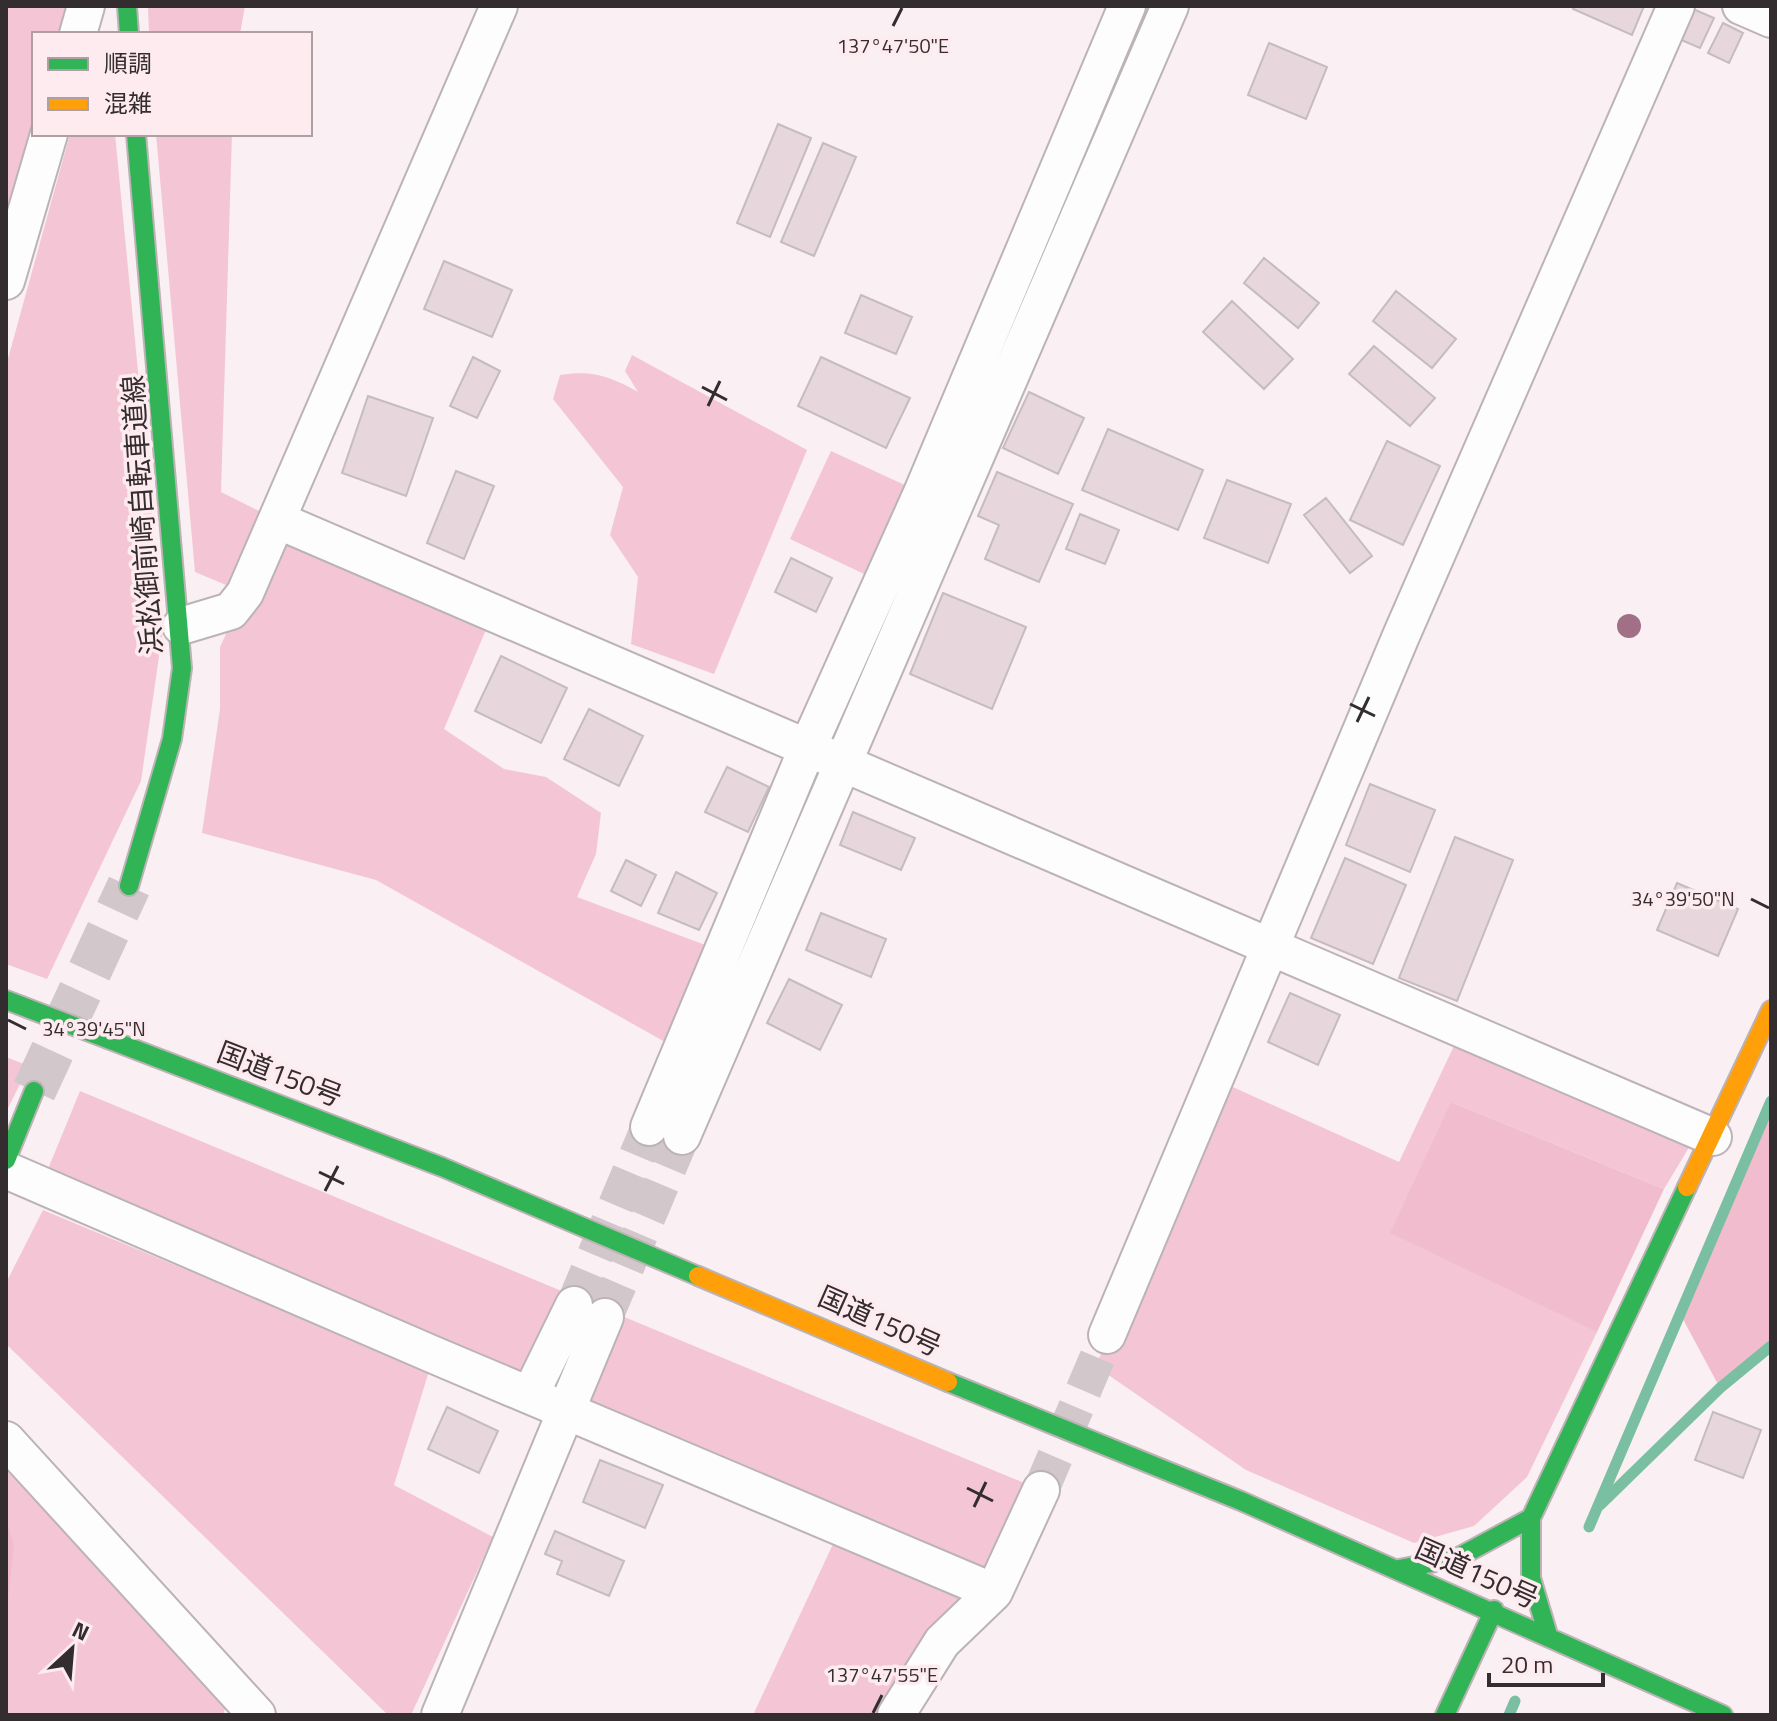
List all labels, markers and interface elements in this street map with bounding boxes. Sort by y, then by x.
text: 137°47'50"E [837,30,949,61]
legend [32,32,312,136]
text: 順調 [104,45,152,81]
text: 混雑 [104,85,152,121]
street label: 浜松御前崎自転車道線 [110,374,173,656]
text: 34°39'50"N [1631,883,1735,914]
text: 34°39'45"N [42,1013,146,1044]
street label: 国道150号 [211,1030,349,1117]
street label: 国道150号 [812,1274,949,1367]
street label: 国道150号 [1409,1526,1546,1619]
north arrow [32,1609,112,1689]
text: N [66,1612,95,1650]
scale bar [1489,1637,1603,1687]
text: 20 m [1501,1646,1553,1682]
text: 137°47'55"E [826,1659,938,1690]

